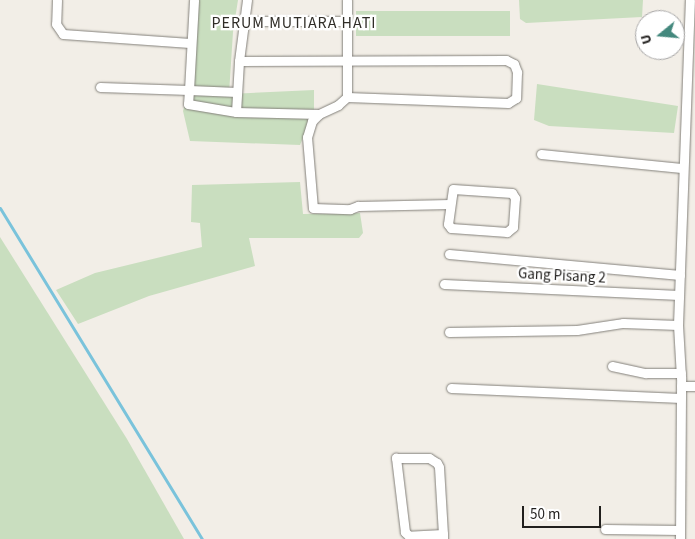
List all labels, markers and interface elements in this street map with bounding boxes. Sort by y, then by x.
north arrow [635,10,685,60]
district label: PERUM MUTIARA HATI [209,13,379,33]
text: U [636,32,658,46]
street label: Gang Pisang 2 [518,265,606,287]
scale bar [525,496,604,528]
text: 50 m [530,504,560,525]

